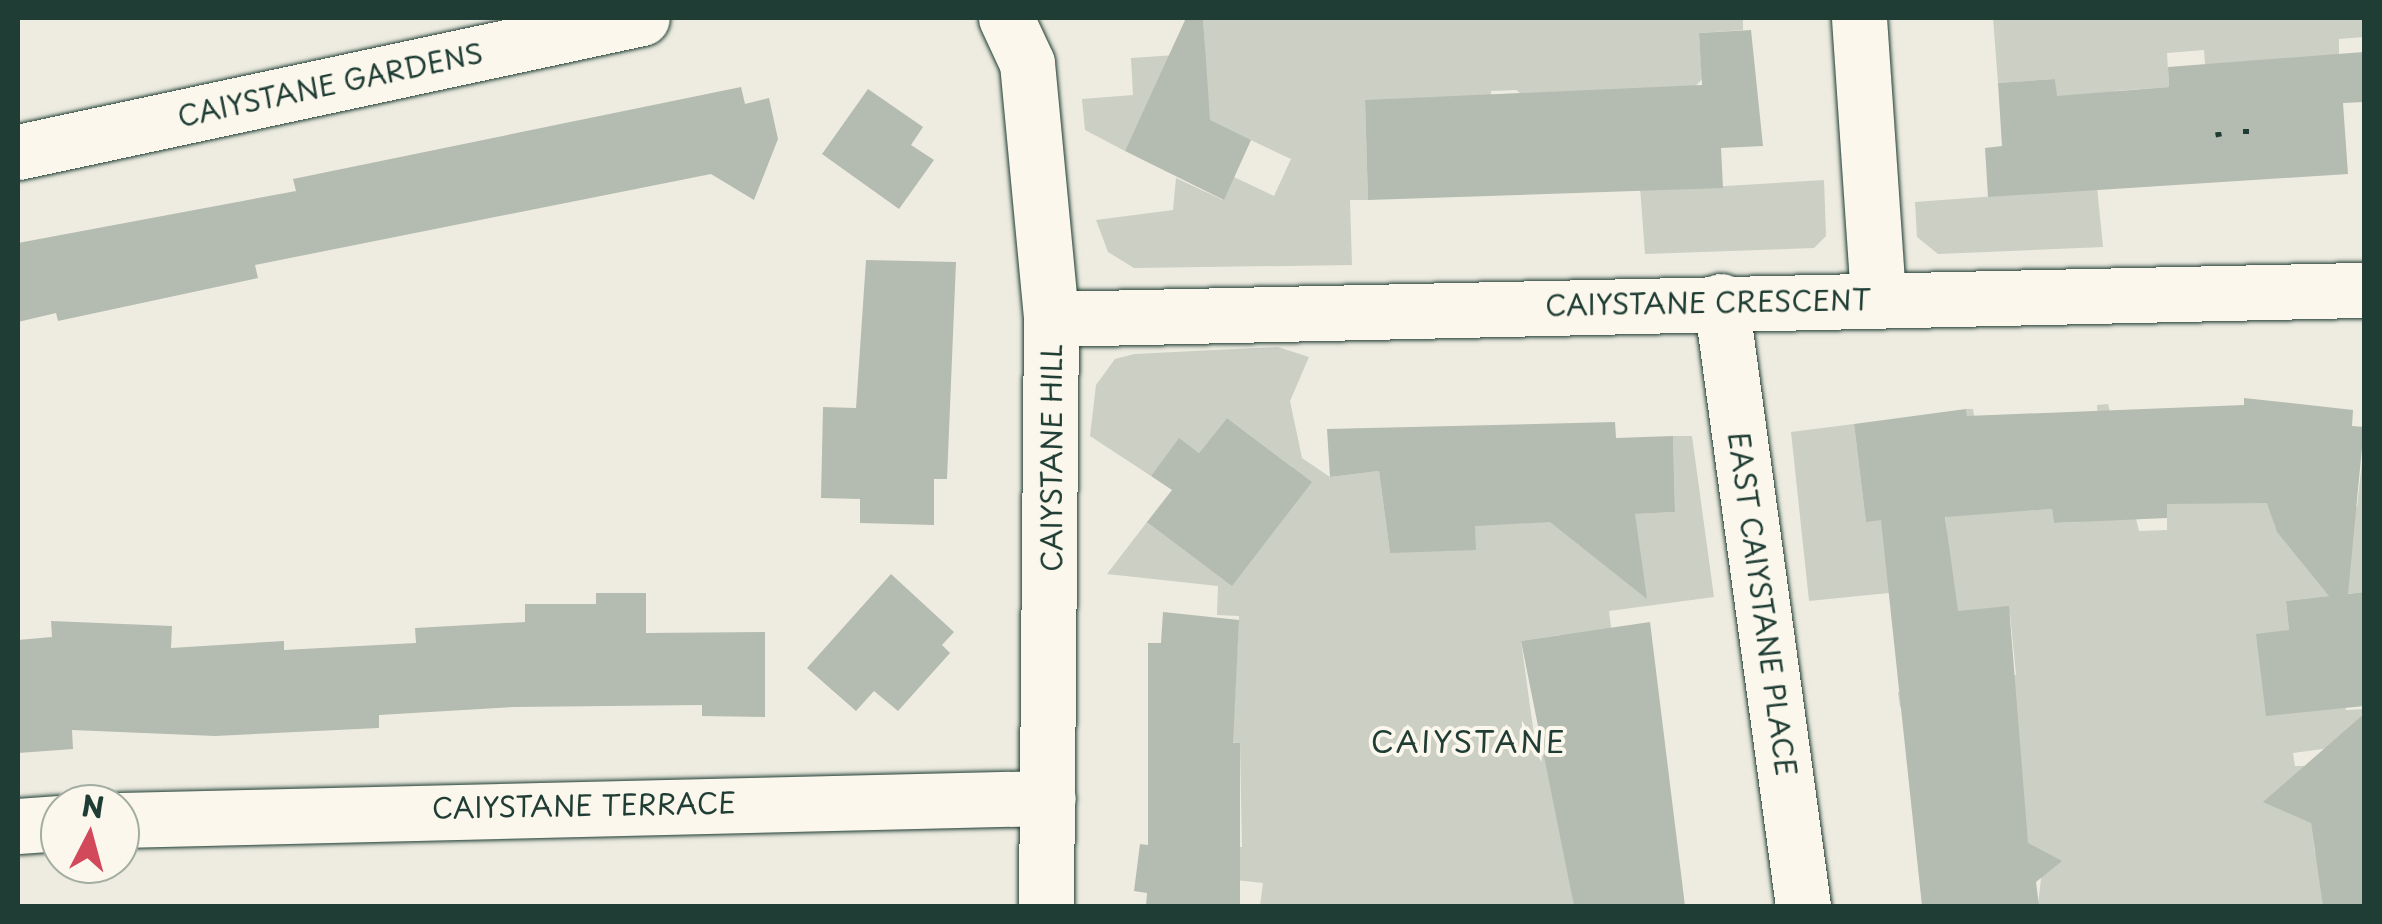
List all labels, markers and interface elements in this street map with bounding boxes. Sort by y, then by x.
street label: CAIYSTANE GARDENS [175,35,485,133]
street label: CAIYSTANE CRESCENT [1546,282,1870,322]
street label: CAIYSTANE HILL [1034,342,1068,574]
street label: EAST CAIYSTANE PLACE [1722,431,1804,777]
district label: CAIYSTANE [1372,723,1566,759]
text: N [80,783,106,828]
north arrow [40,784,140,884]
street label: CAIYSTANE TERRACE [432,786,736,824]

